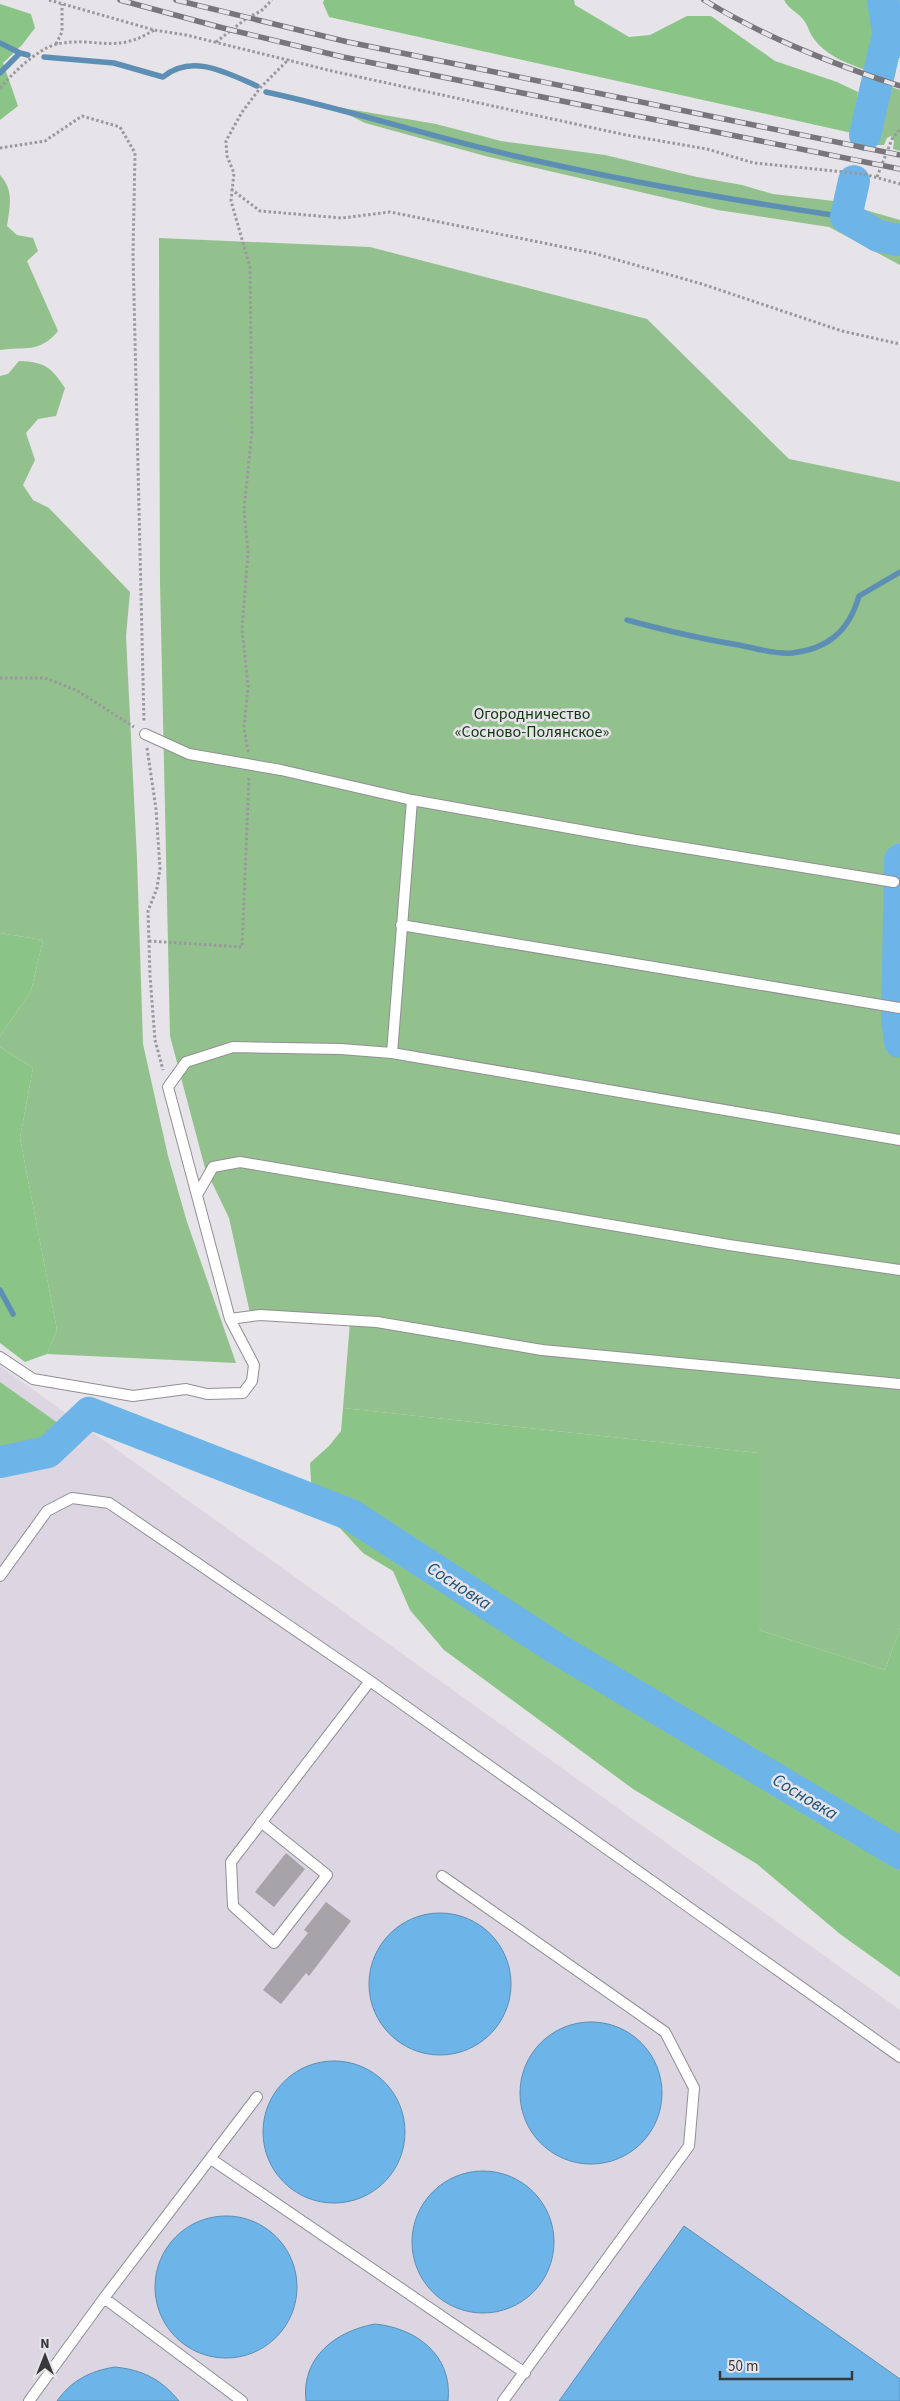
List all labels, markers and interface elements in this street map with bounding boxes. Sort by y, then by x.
park label: Огородничество «Сосново-Полянское» [455,703,609,743]
water label: Сосновка [422,1556,496,1616]
water label: Сосновка [768,1768,843,1827]
north arrow [20,2331,70,2381]
text: N [40,2334,50,2354]
scale bar [720,2348,852,2380]
text: 50 m [728,2356,758,2377]

